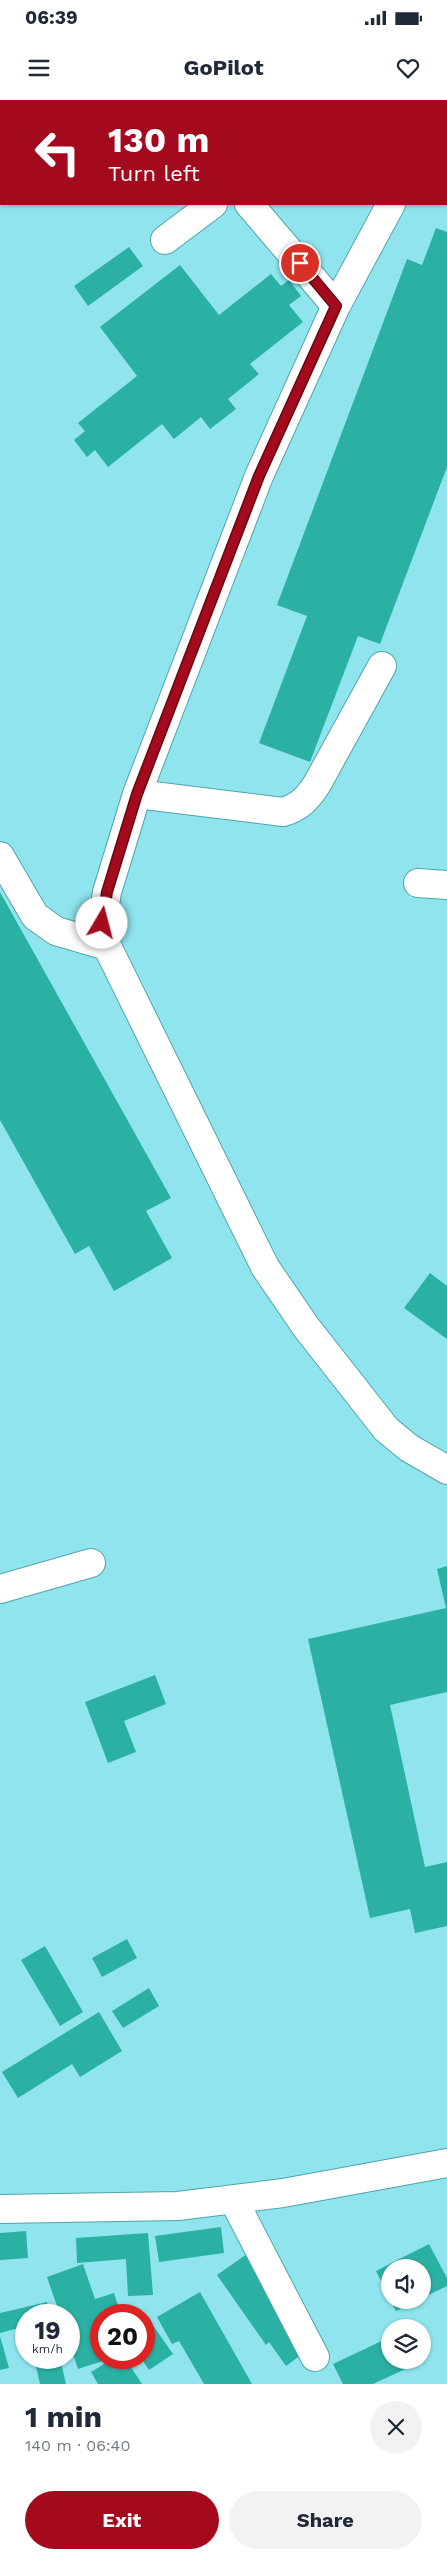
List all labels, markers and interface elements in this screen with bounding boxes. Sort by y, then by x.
text: 06:39 [25,6,78,29]
icon: menu [25,54,53,82]
icon: heart [394,54,422,82]
text: GoPilot [183,55,264,80]
text: 130 m [108,119,209,161]
icon: left [25,120,90,185]
text: Turn left [108,161,200,186]
pin [279,242,321,284]
icon: arrive [286,249,314,277]
position arrow [75,896,127,948]
map controls [381,2259,431,2369]
button: sound [381,2259,431,2309]
speed limit sign: 20 [90,2304,155,2369]
text: 19 [34,2316,61,2345]
button: layers [381,2319,431,2369]
text: km/h [32,2342,63,2356]
text: 1 min [25,2399,102,2434]
button: close [370,2401,422,2453]
text: 140 m · 06:40 [25,2436,130,2455]
button: Exit [25,2491,219,2549]
button: Share [229,2491,422,2549]

